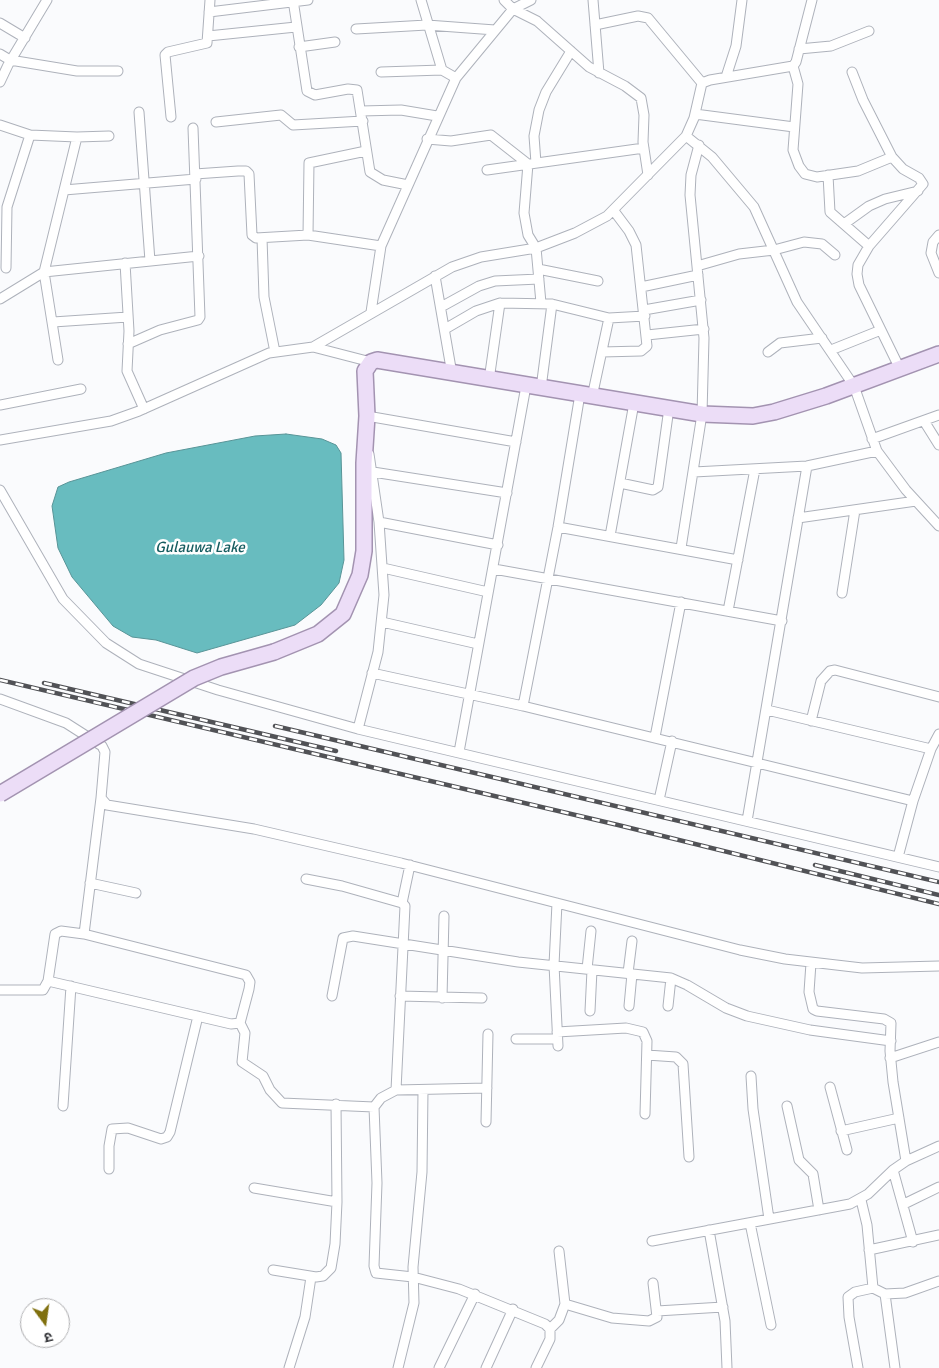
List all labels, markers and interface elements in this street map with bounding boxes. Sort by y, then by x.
water label: Gulauwa Lake [155,539,245,557]
north arrow [20,1298,70,1348]
text: उ [42,1328,55,1346]

